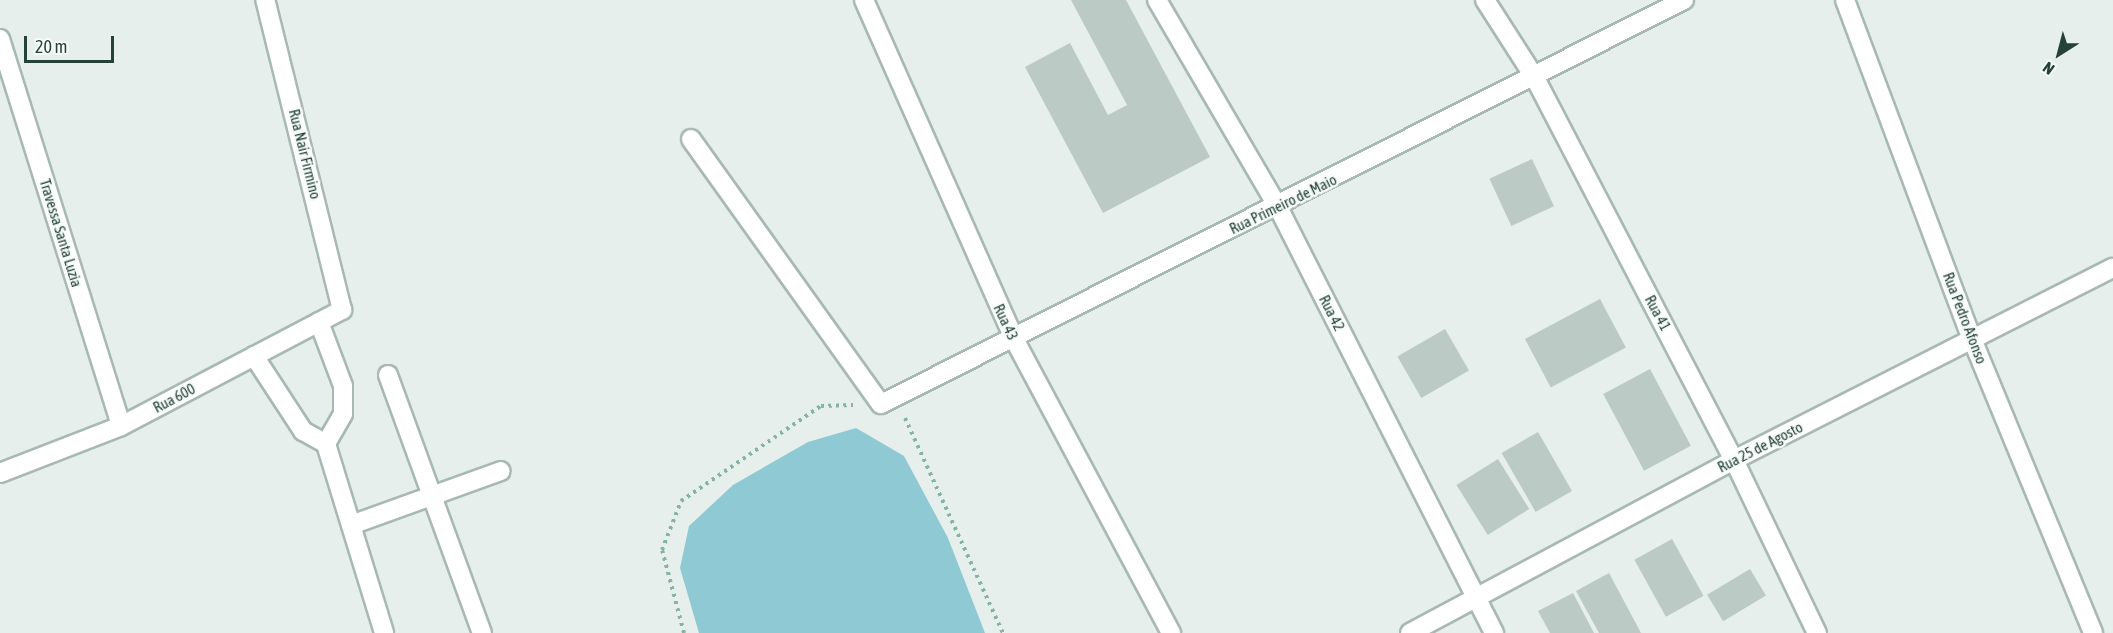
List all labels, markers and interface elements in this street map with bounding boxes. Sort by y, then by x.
scale bar [27,24,117,62]
north arrow [2029,24,2089,84]
text: 20 m [35,36,67,57]
text: N [2039,59,2058,79]
street label: Rua Nair Firmino [285,107,325,201]
street label: Rua Primeiro de Maio [1226,170,1340,238]
street label: Travessa Santa Luzia [36,177,86,289]
street label: Rua Pedro Afonso [1939,270,1991,366]
street label: Rua 42 [1315,292,1349,334]
street label: Rua 41 [1641,292,1675,334]
street label: Rua 43 [990,301,1022,343]
street label: Rua 600 [150,380,198,416]
street label: Rua 25 de Agosto [1714,418,1806,476]

